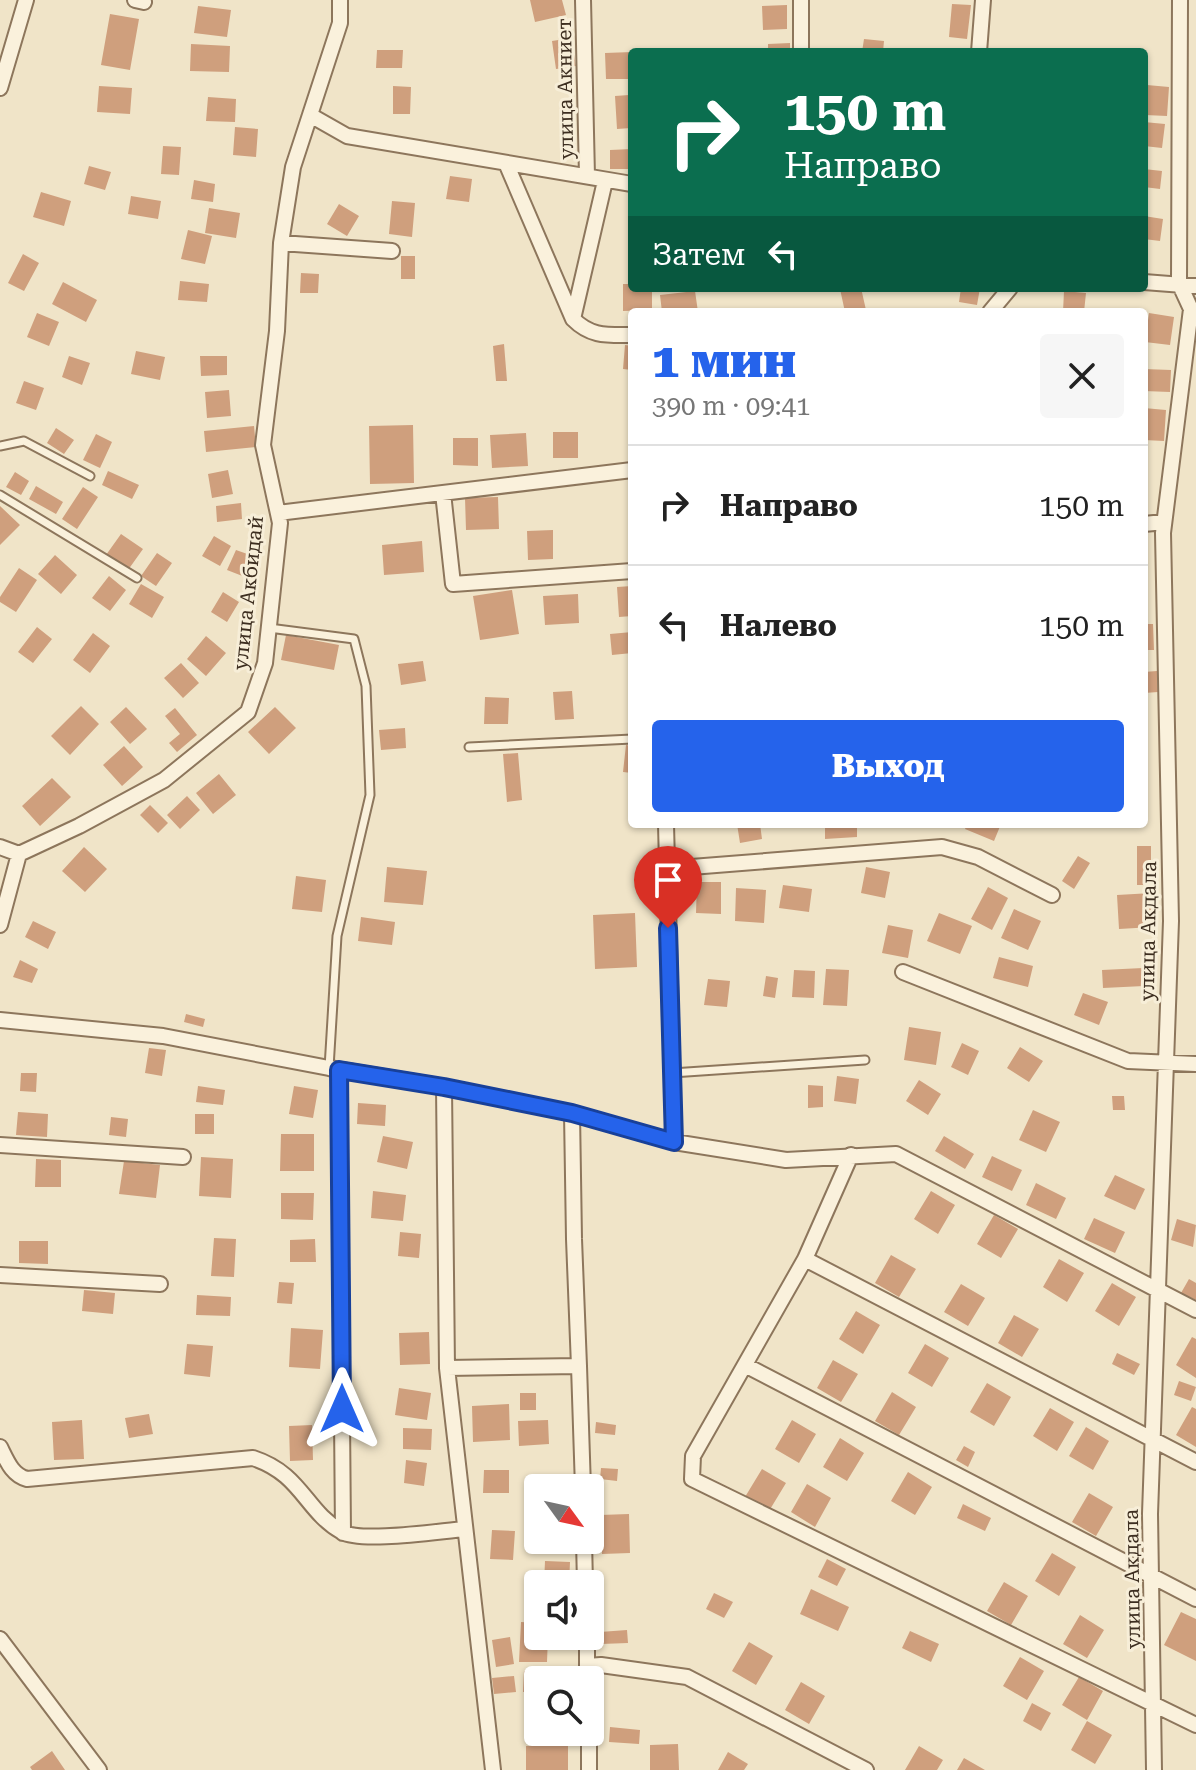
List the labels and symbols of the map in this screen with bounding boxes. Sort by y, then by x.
street label: улица Акниет [552,18,578,160]
street label: улица Акбидай [228,515,268,671]
pin [634,846,702,928]
street label: улица Акдала [1135,861,1161,1001]
position arrow [300,1367,384,1451]
north arrow [524,1474,604,1554]
street label: улица Акдала [1119,1509,1145,1649]

